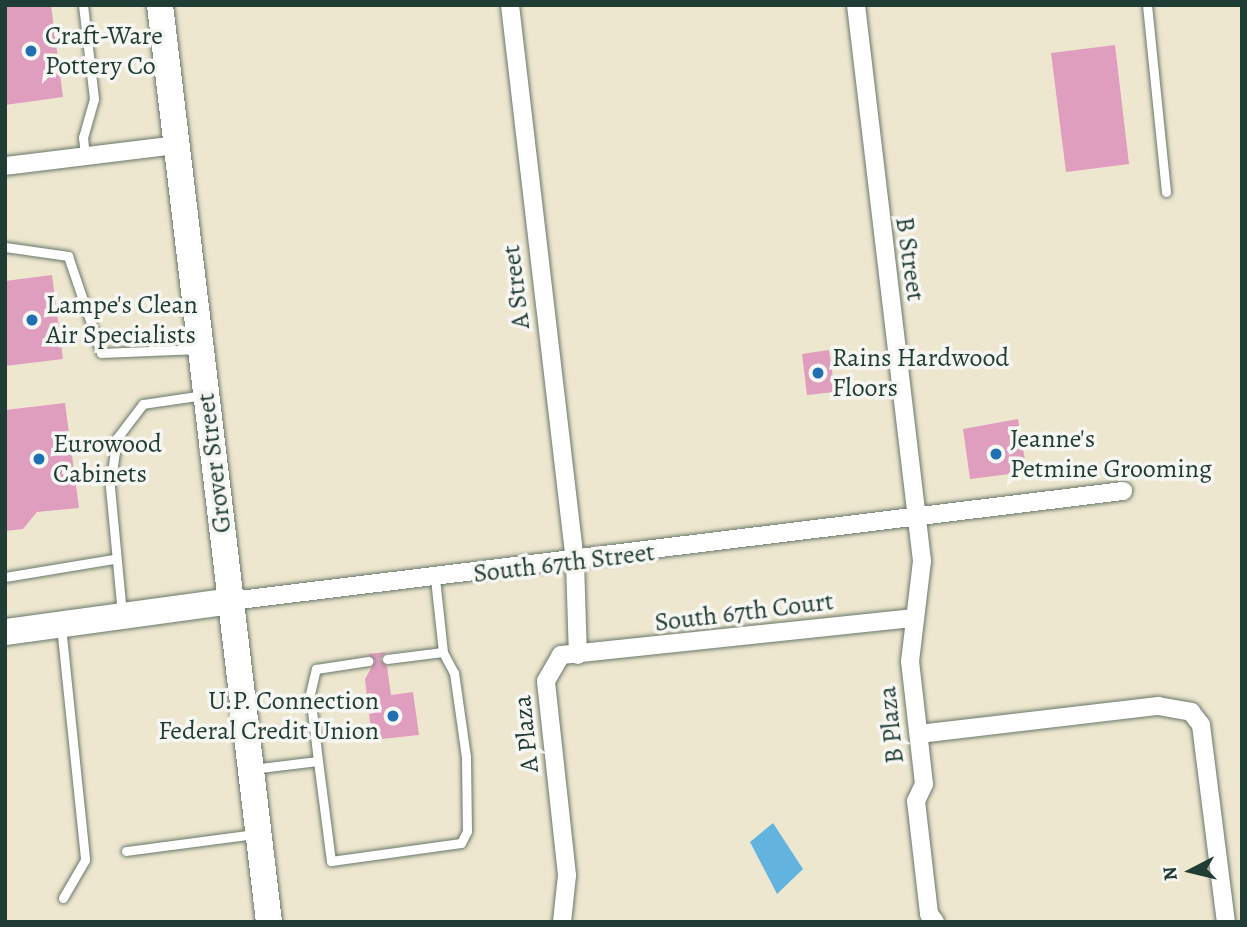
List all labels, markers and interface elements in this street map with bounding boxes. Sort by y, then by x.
place label: Craft-Ware Pottery Co [45,20,163,82]
marker: Craft-Ware Pottery Co [23,43,39,59]
street label: B Street [889,215,931,303]
street label: A Street [495,243,537,331]
place label: Lampe's Clean Air Specialists [46,289,198,350]
marker: Lampe's Clean Air Specialists [24,312,40,328]
place label: Rains Hardwood Floors [832,342,1009,404]
marker: Rains Hardwood Floors [810,365,826,381]
street label: Grover Street [190,391,238,535]
place label: Jeanne's Petmine Grooming [1010,423,1212,485]
place label: Eurowood Cabinets [53,428,162,490]
marker: Jeanne's Petmine Grooming [988,446,1004,462]
marker: Eurowood Cabinets [31,451,47,467]
street label: South 67th Street [472,536,656,590]
street label: South 67th Court [653,586,835,638]
place label: U.P. Connection Federal Credit Union [158,685,379,746]
street label: B Plaza [871,685,911,765]
street label: A Plaza [506,694,546,774]
marker: U.P. Connection Federal Credit Union [385,708,401,724]
north arrow [1156,836,1226,906]
text: N [1156,865,1184,882]

